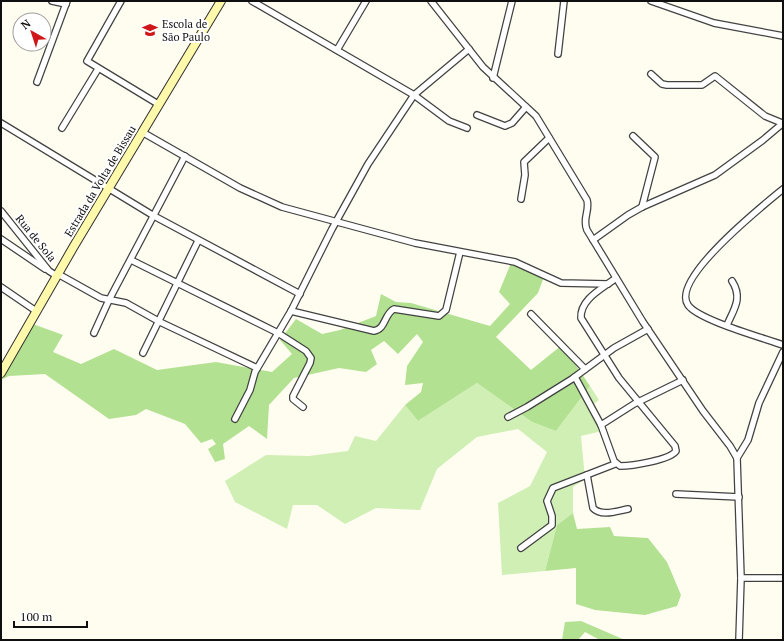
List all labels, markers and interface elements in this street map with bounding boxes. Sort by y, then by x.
north arrow [12,12,52,52]
text: N [18,16,34,32]
place label: Escola de São Paulo [162,17,210,44]
school or university icon: Escola de São Paulo [141,21,159,39]
street label: Estrada da Volta de Bissau [61,122,139,239]
street label: Rua de Sola [13,212,60,265]
scale bar [14,603,87,629]
text: 100 m [20,609,53,624]

